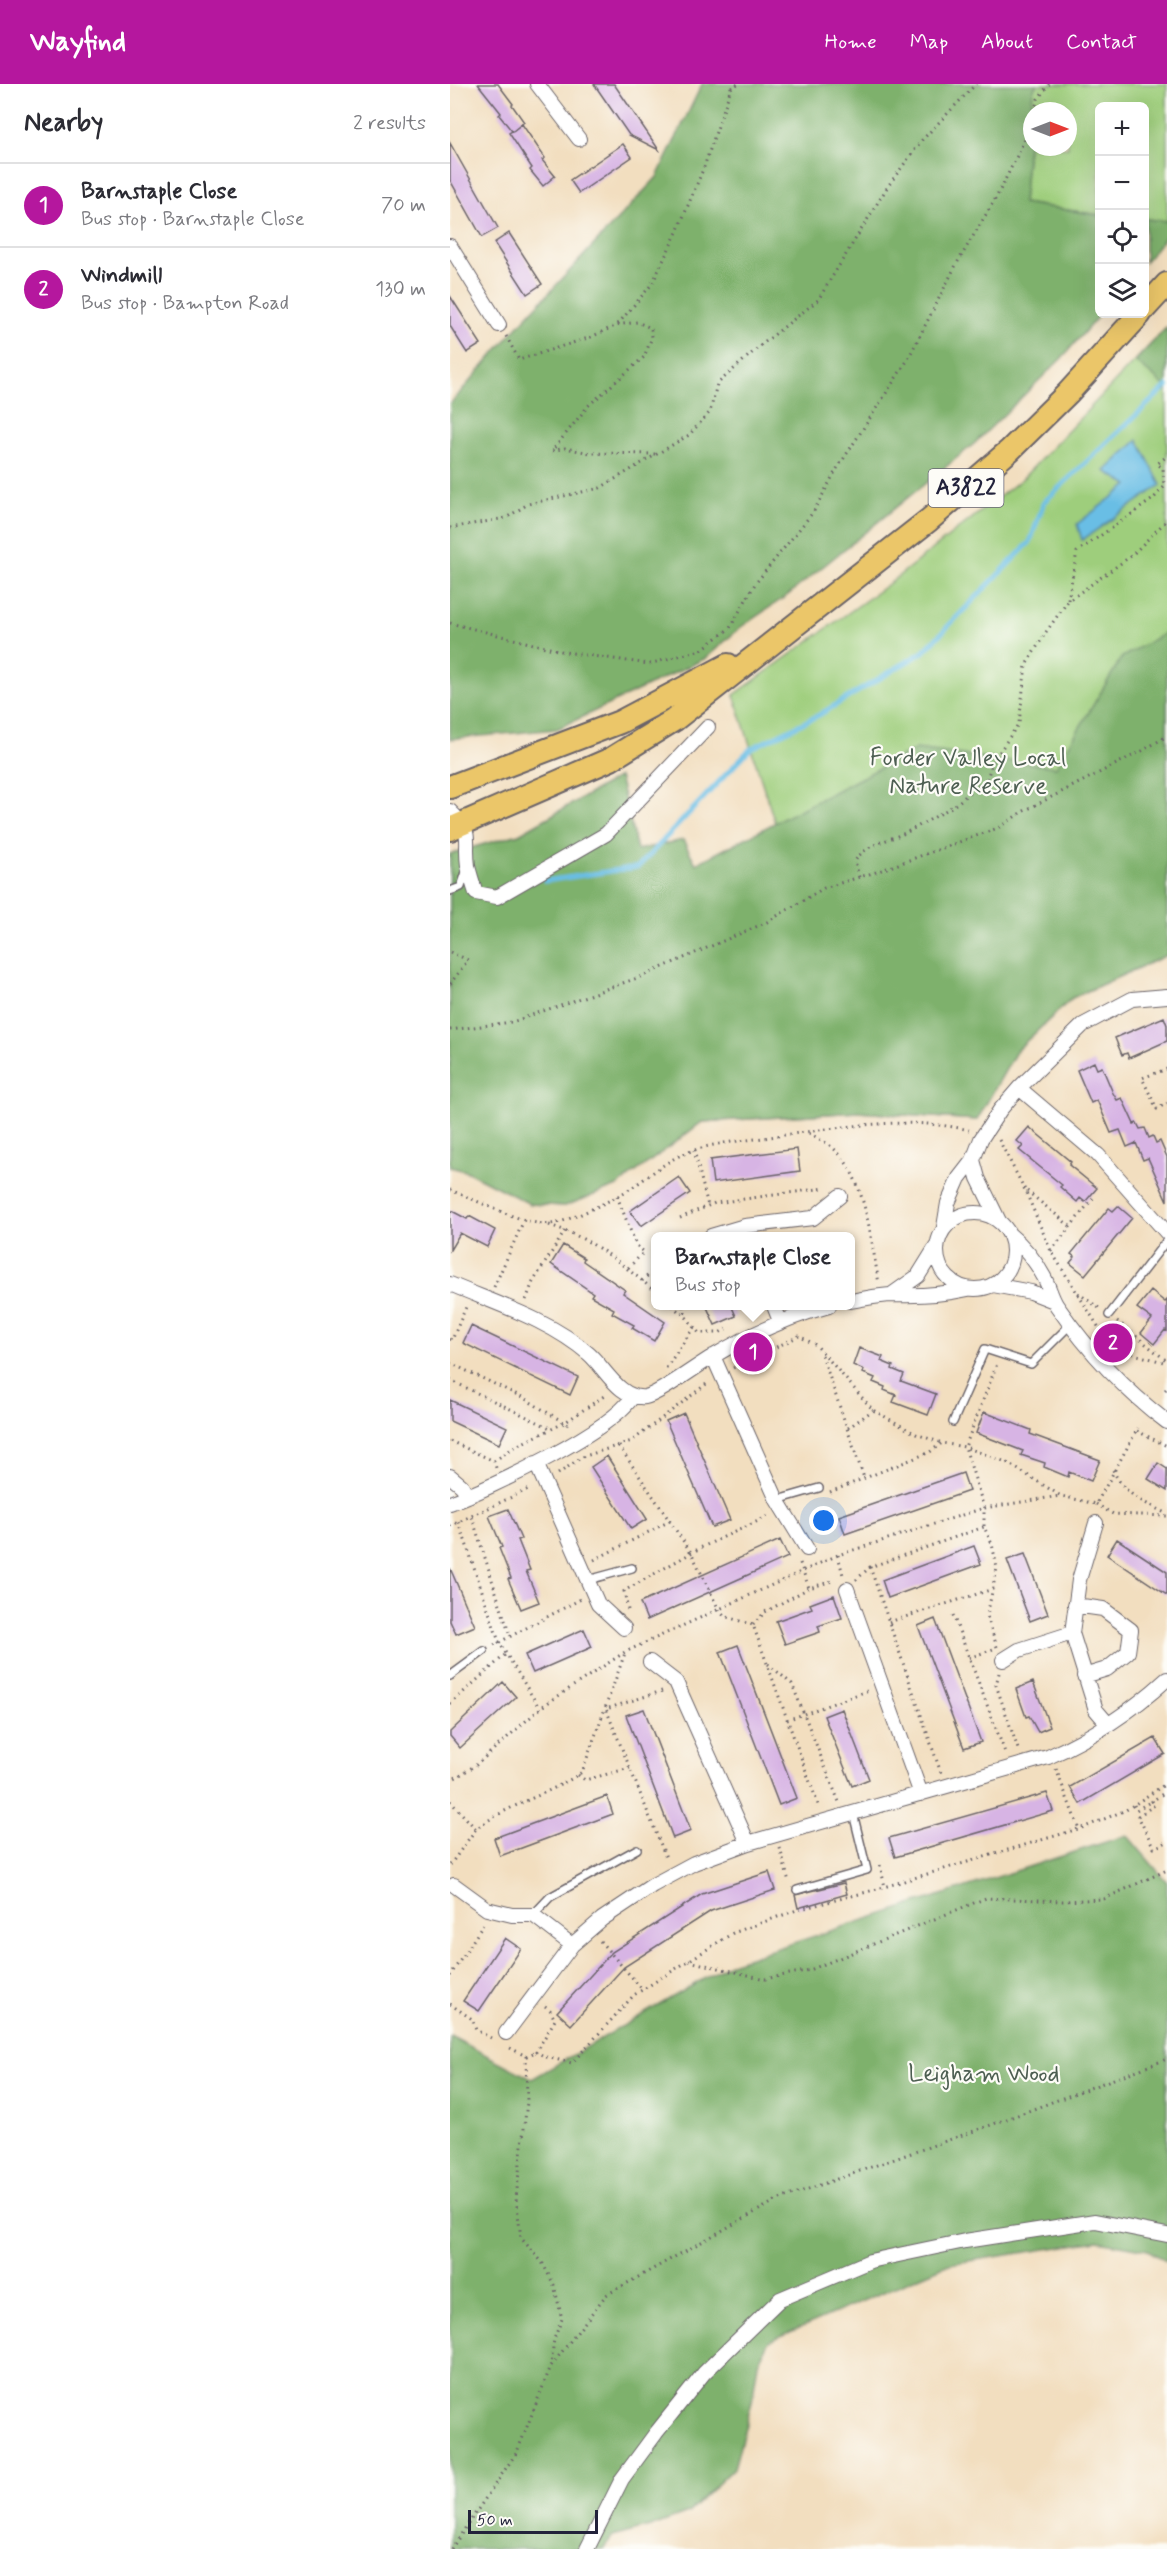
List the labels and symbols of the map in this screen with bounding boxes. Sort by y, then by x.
north arrow [1023,102,1077,156]
road number: A3822 [928,469,1004,507]
park label: Forder Valley Local Nature Reserve [870,743,1066,802]
pin: 2 [1094,1320,1132,1366]
pin: 1 [734,1330,772,1374]
your location [809,1506,838,1535]
park label: Leigham Wood [908,2059,1060,2090]
scale bar [468,2507,598,2534]

